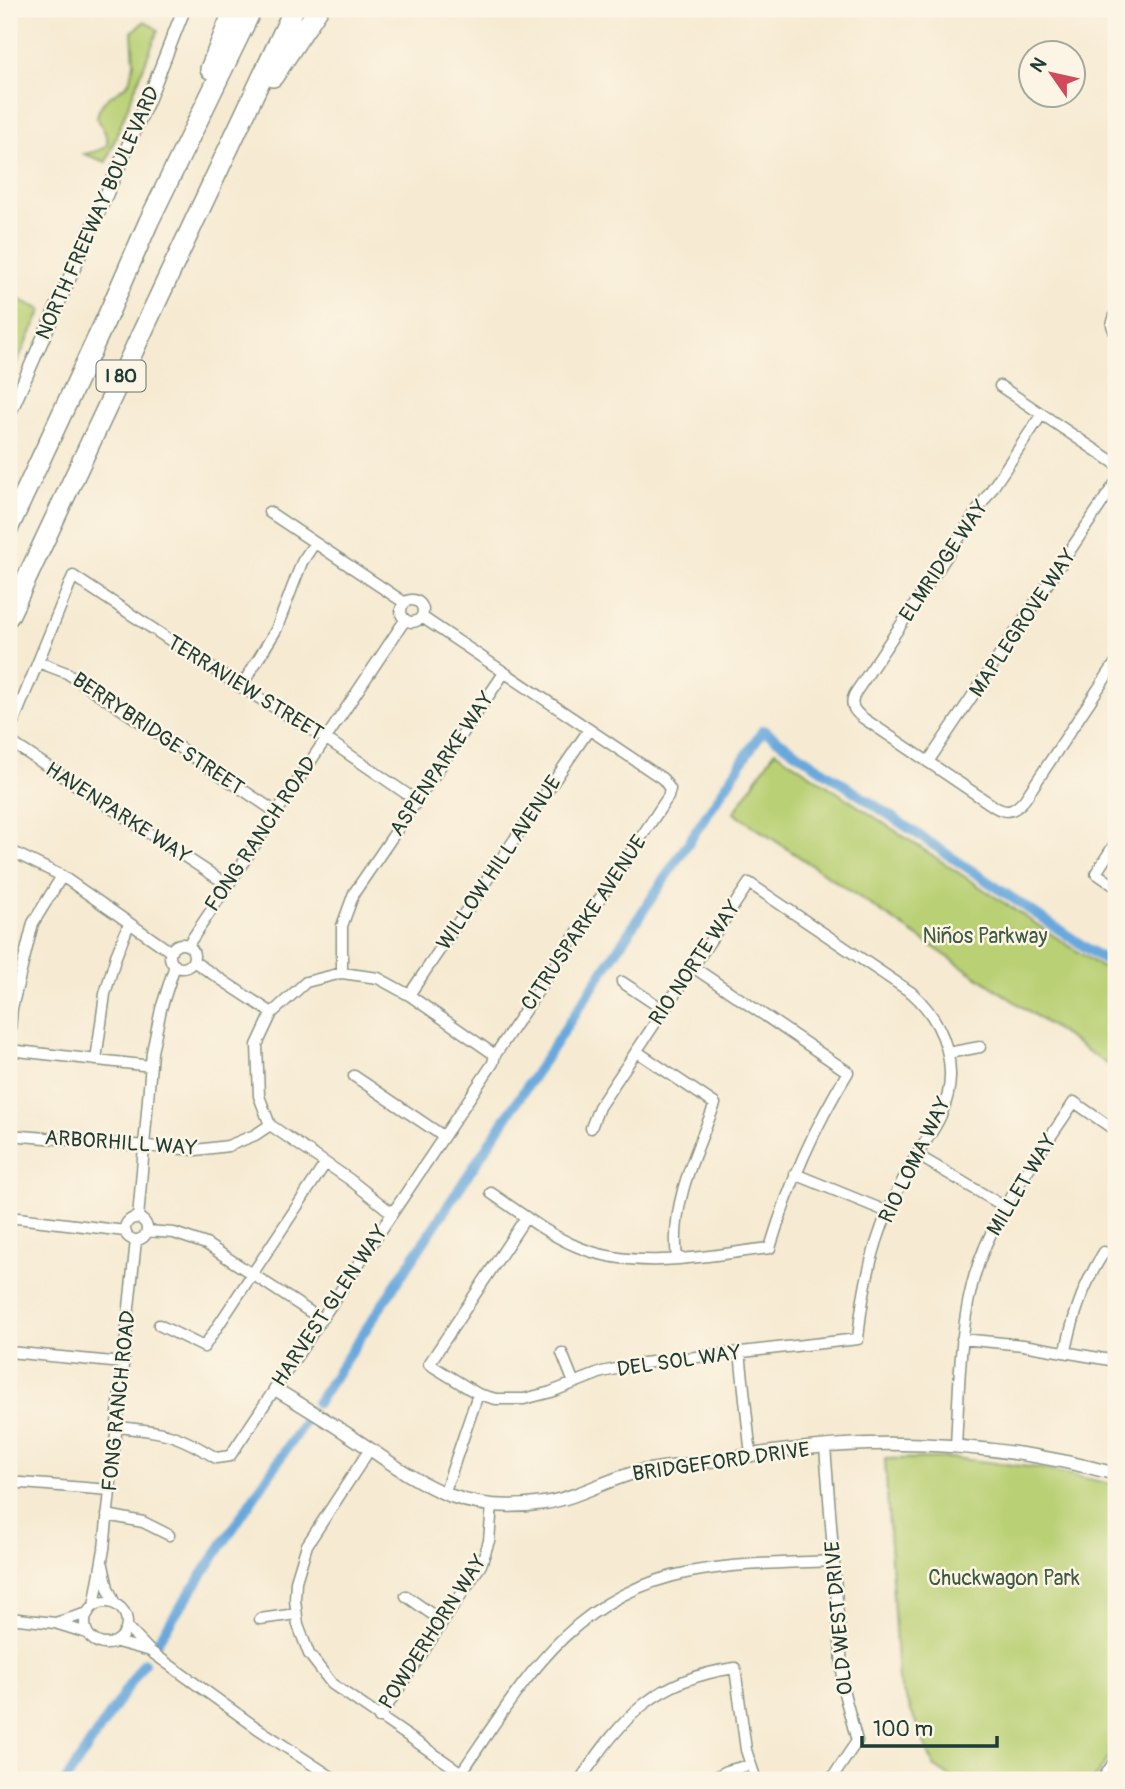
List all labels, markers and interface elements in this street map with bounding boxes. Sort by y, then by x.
north arrow [1016,38,1086,108]
text: N [1025,53,1052,77]
street label: NORTH FREEWAY BOULEVARD [30,82,166,344]
road number: I 80 [96,360,146,392]
street label: ELMRIDGE WAY [893,495,995,627]
street label: MAPLEGROVE WAY [963,544,1083,702]
street label: TERRAVIEW STREET [162,629,328,747]
street label: BERRYBRIDGE STREET [67,666,249,802]
street label: ASPENPARKE WAY [384,687,500,841]
street label: FONG RANCH ROAD [199,751,323,917]
street label: HAVENPARKE WAY [40,756,196,870]
street label: WILLOW HILL AVENUE [431,771,567,955]
street label: CITRUSPARKE AVENUE [515,830,653,1016]
street label: RIO NORTE WAY [643,895,747,1031]
park label: Niños Parkway [923,923,1047,950]
street label: RIO LOMA WAY [873,1093,957,1227]
street label: ARBORHILL WAY [44,1124,198,1162]
street label: MILLET WAY [981,1129,1063,1241]
street label: HARVEST GLEN WAY [266,1220,394,1392]
street label: FONG RANCH ROAD [96,1309,142,1493]
street label: DEL SOL WAY [615,1339,743,1383]
street label: BRIDGEFORD DRIVE [631,1436,811,1488]
street label: OLD WEST DRIVE [819,1540,859,1696]
street label: POWDERHORN WAY [373,1550,493,1714]
park label: Chuckwagon Park [928,1565,1080,1592]
scale bar [862,1705,997,1749]
text: 100 m [873,1716,933,1743]

